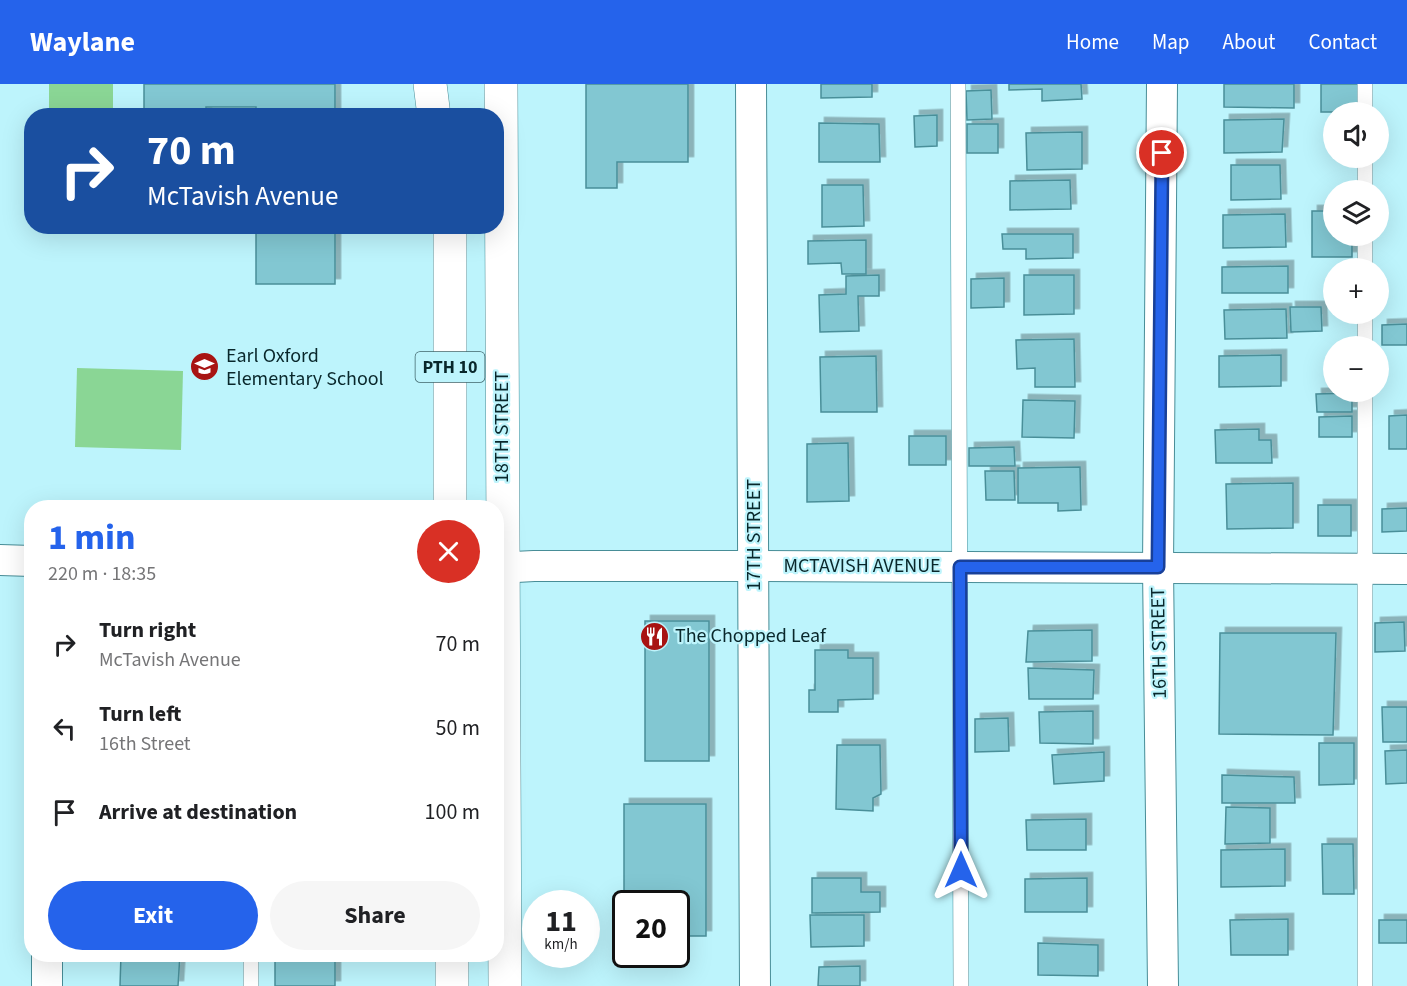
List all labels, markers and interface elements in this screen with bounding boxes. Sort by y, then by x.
text: Waylane [30,22,135,62]
text: Home [1066,27,1119,57]
text: Map [1152,27,1190,57]
text: About [1223,27,1275,57]
text: Contact [1308,27,1377,57]
map controls [1323,102,1389,402]
button: sound [1323,102,1389,168]
text: 70 m [147,121,236,181]
pin [1136,127,1187,178]
icon: right [48,132,126,210]
icon: arrive [1145,136,1178,169]
text: McTavish Avenue [147,177,338,216]
button: layers [1323,180,1389,246]
button: + [1323,258,1389,324]
button: − [1323,336,1389,402]
place label: Earl Oxford Elementary School [226,342,384,393]
school or university icon: Earl Oxford Elementary School [189,351,221,383]
road number: PTH 10 [416,352,484,382]
street label: 18TH STREET [488,371,516,483]
street label: 17TH STREET [740,479,768,591]
text: 1 min [48,512,136,563]
button: close [417,520,480,583]
street label: MCTAVISH AVENUE [783,552,941,580]
text: 220 m · 18:35 [48,560,156,588]
street label: 16TH STREET [1144,587,1174,699]
text: Turn right [99,614,196,646]
restaurant icon: The Chopped Leaf [638,620,670,652]
place label: The Chopped Leaf [675,622,827,650]
icon: right [48,628,81,661]
text: 70 m [435,628,480,660]
text: McTavish Avenue [99,646,241,674]
text: Turn left [99,698,181,730]
icon: left [48,712,81,745]
text: 50 m [435,712,480,744]
text: 16th Street [99,730,191,758]
icon: arrive [48,796,81,829]
text: Arrive at destination [99,796,297,828]
text: 100 m [425,796,480,828]
position arrow [929,838,993,902]
button: Exit [48,881,258,950]
button: Share [270,881,480,950]
speed limit sign: 20 [612,890,690,968]
text: 11 [545,900,577,943]
text: km/h [544,934,578,955]

